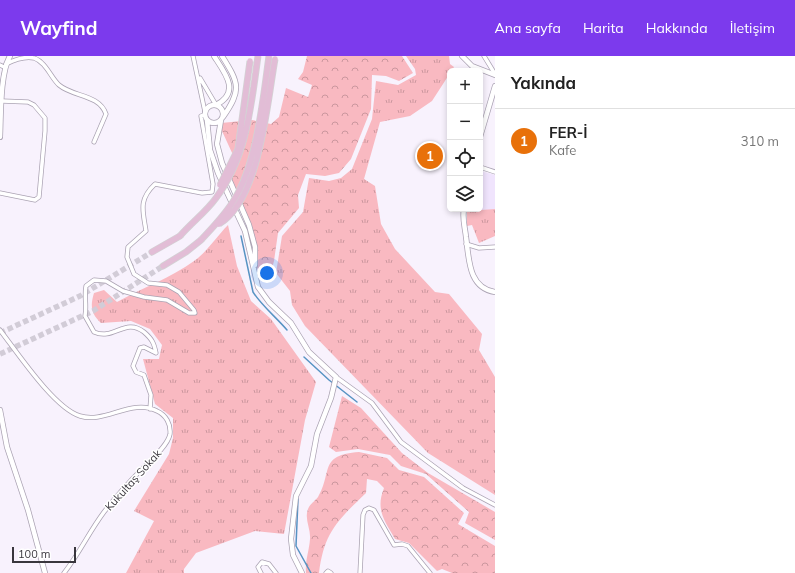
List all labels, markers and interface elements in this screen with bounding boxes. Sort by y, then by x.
text: Wayfind [20,16,98,40]
text: Ana sayfa [494,19,561,37]
text: Harita [583,19,624,37]
text: Hakkında [646,19,708,37]
text: İletişim [730,19,775,37]
map controls [447,68,483,212]
button: + [447,68,483,104]
text: Yakında [511,72,576,93]
button: − [447,104,483,140]
text: FER-İ [549,123,588,142]
text: 1 [520,133,528,149]
text: 310 m [741,133,779,149]
button: locate [447,140,483,176]
pin: 1 [417,141,443,171]
text: Kafe [549,142,576,158]
button: layers [447,176,483,212]
your location [257,263,277,283]
street label: Kukultaş Sokak [102,446,164,514]
scale bar [12,545,76,564]
text: 100 m [18,547,50,561]

